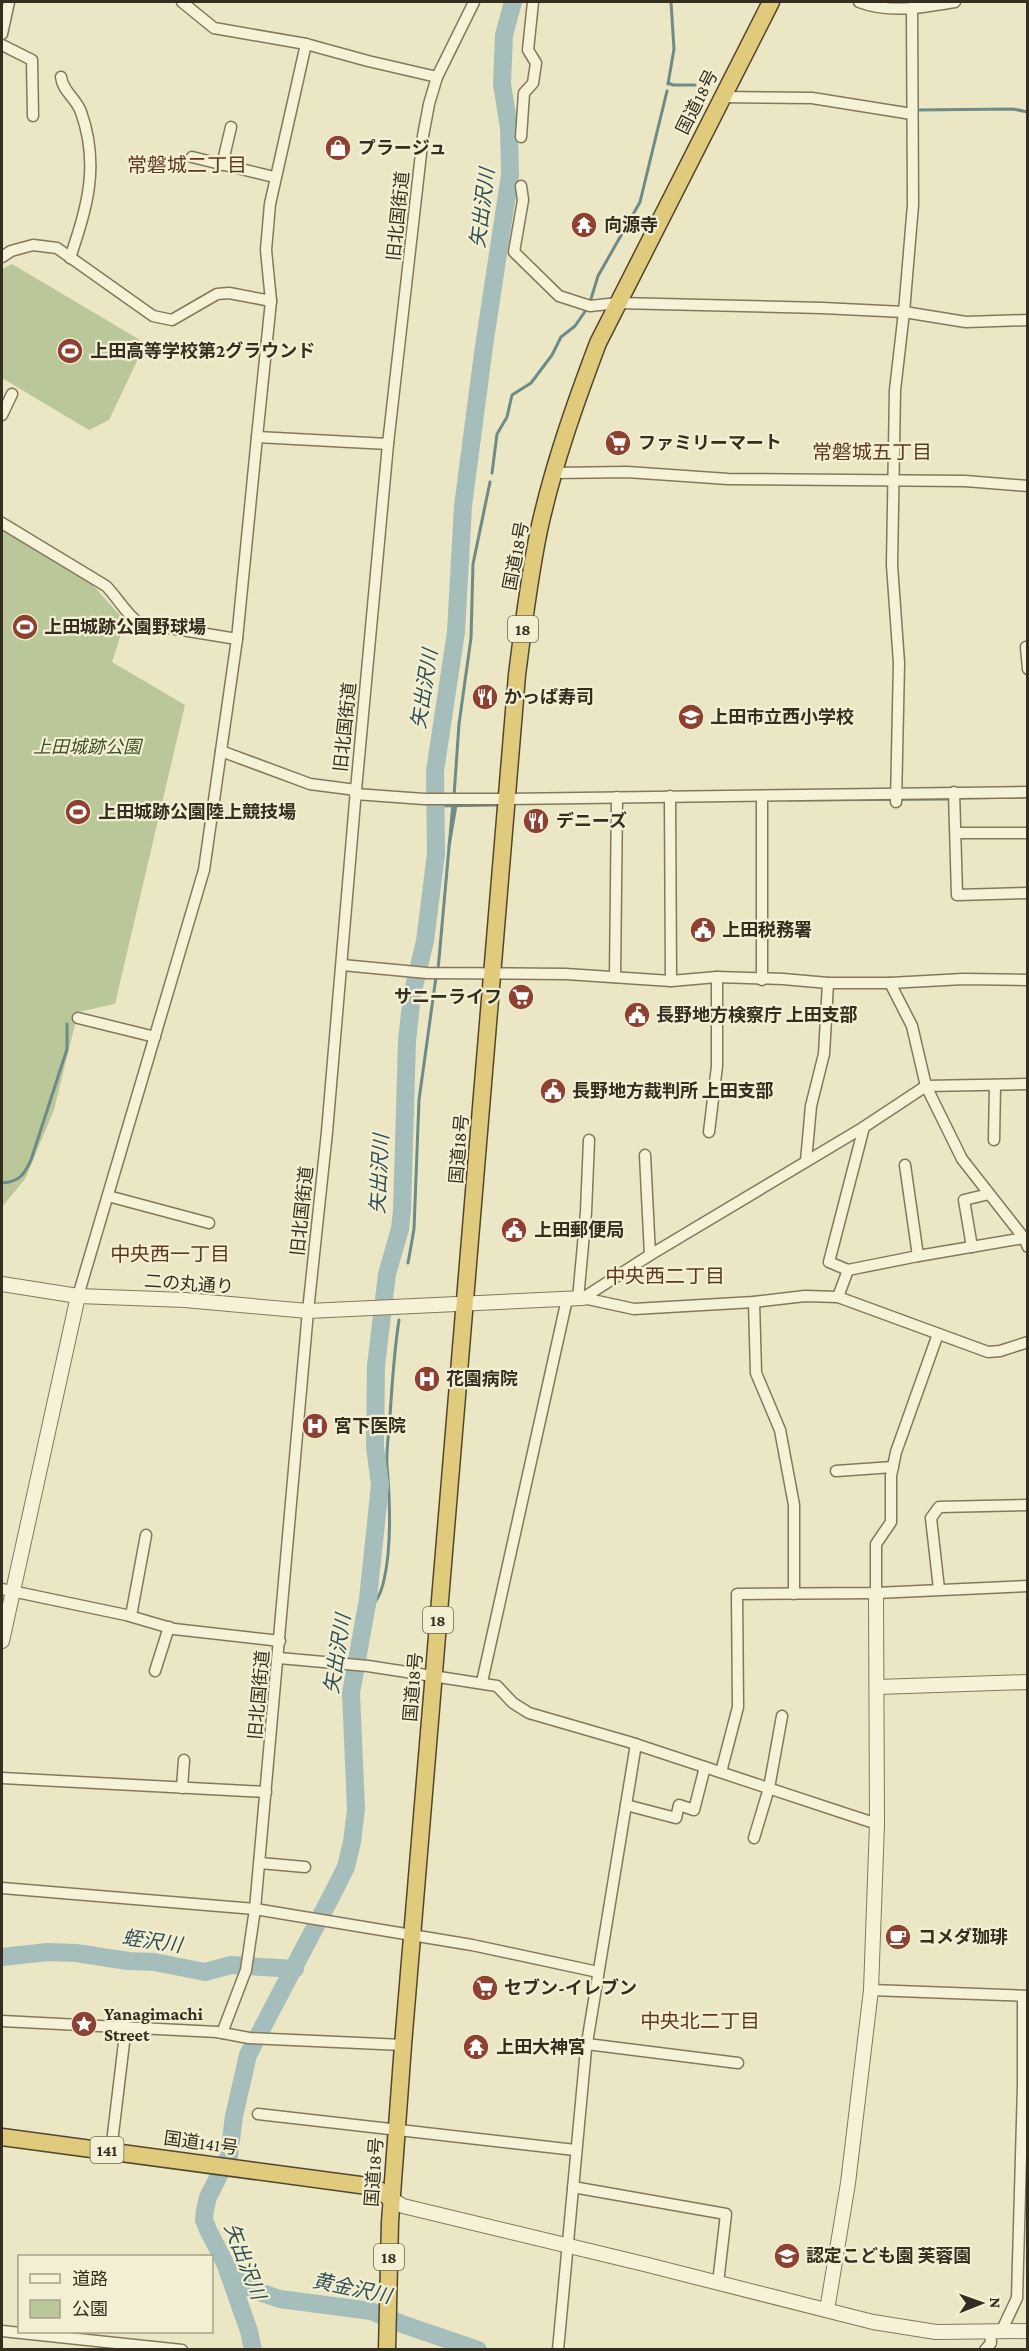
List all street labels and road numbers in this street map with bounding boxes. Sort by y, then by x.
street label: 国道18号 [672,66,722,138]
street label: 旧北国街道 [383,170,413,262]
street label: 国道18号 [500,520,532,592]
road number: 18 [508,616,538,642]
street label: 旧北国街道 [330,681,360,773]
street label: 国道18号 [446,1113,472,1185]
street label: 旧北国街道 [287,1165,317,1257]
street label: 二の丸通り [143,1271,235,1297]
road number: 18 [423,1607,453,1633]
street label: 旧北国街道 [245,1649,273,1741]
street label: 国道18号 [400,1651,426,1723]
street label: 国道141号 [162,2128,240,2158]
road number: 141 [90,2137,124,2163]
street label: 国道18号 [362,2137,386,2207]
road number: 18 [374,2244,404,2270]

